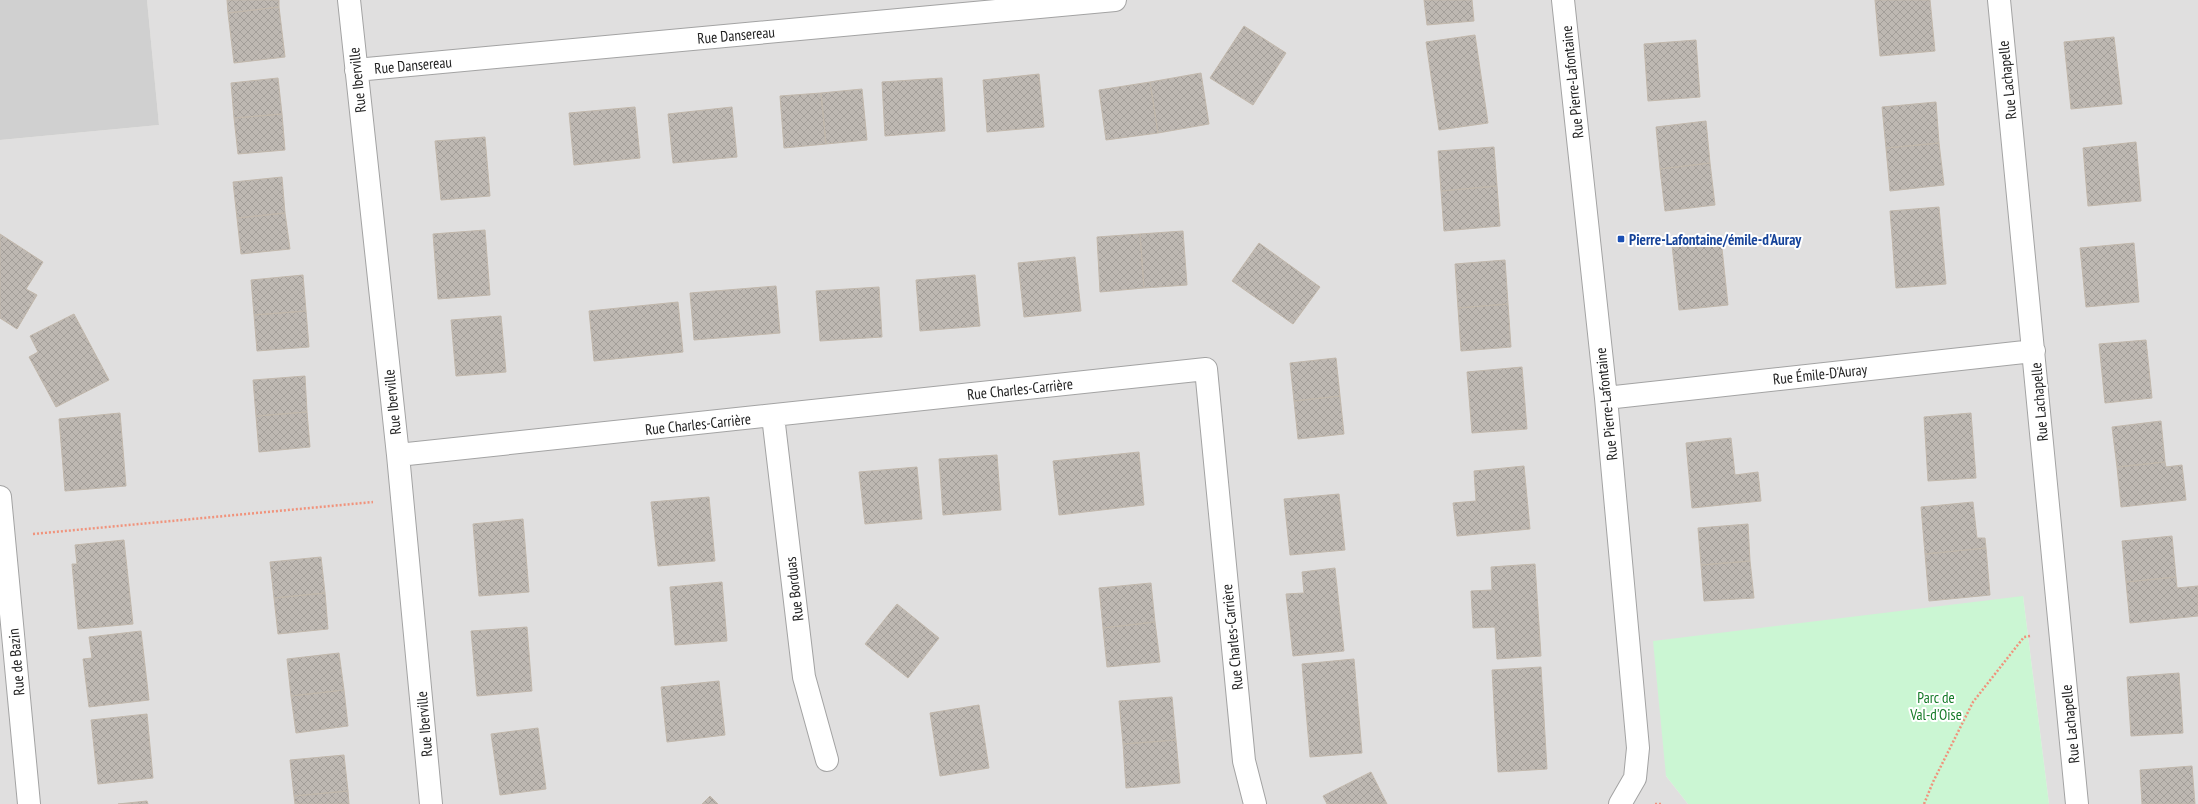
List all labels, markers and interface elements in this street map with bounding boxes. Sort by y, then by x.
street label: Rue Dansereau [696,22,776,48]
street label: Rue Pierre-Lafontaine [1557,25,1587,139]
street label: Rue Lachapelle [1993,40,2021,120]
street label: Rue Iberville [344,46,370,114]
street label: Rue Dansereau [373,52,453,78]
place label: Pierre-Lafontaine/émile-d'Auray [1629,230,1802,249]
marker: Pierre-Lafontaine/émile-d'Auray [1616,234,1626,244]
street label: Rue Pierre-Lafontaine [1591,347,1621,461]
street label: Rue Émile-D'Auray [1772,360,1868,388]
street label: Rue Lachapelle [2026,362,2052,442]
street label: Rue Iberville [379,368,405,436]
street label: Rue Charles-Carrière [966,374,1074,404]
street label: Rue Charles-Carrière [644,409,752,439]
street label: Rue Borduas [781,556,807,622]
street label: Rue Charles-Carrière [1217,583,1247,691]
street label: Rue de Bazin [4,628,28,696]
street label: Rue Lachapelle [2056,684,2084,764]
park label: Parc de Val-d'Oise [1909,688,1962,724]
street label: Rue Iberville [412,690,436,758]

